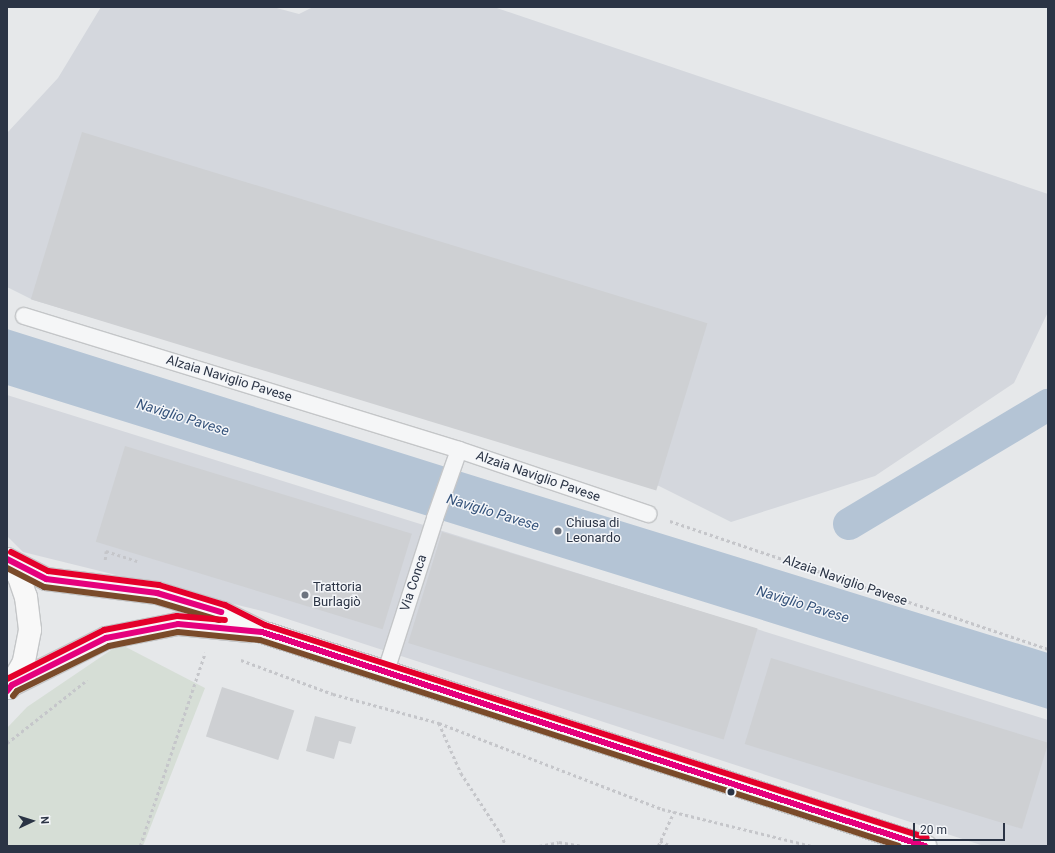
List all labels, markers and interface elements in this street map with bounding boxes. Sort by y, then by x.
street label: Alzaia Naviglio Pavese [164,352,294,406]
water label: Naviglio Pavese [135,395,231,439]
street label: Alzaia Naviglio Pavese [474,448,602,506]
water label: Naviglio Pavese [445,490,541,534]
place label: Chiusa di Leonardo [566,516,621,547]
marker: Chiusa di Leonardo [553,526,563,536]
street label: Alzaia Naviglio Pavese [781,552,909,610]
street label: Via Conca [398,553,430,613]
place label: Trattoria Burlagiò [313,580,362,611]
water label: Naviglio Pavese [755,582,851,626]
marker: Trattoria Burlagiò [300,590,310,600]
unlabelled marker [726,787,736,797]
north arrow [12,801,52,841]
scale bar [915,815,1007,841]
text: N [38,816,51,824]
text: 20 m [920,823,947,837]

